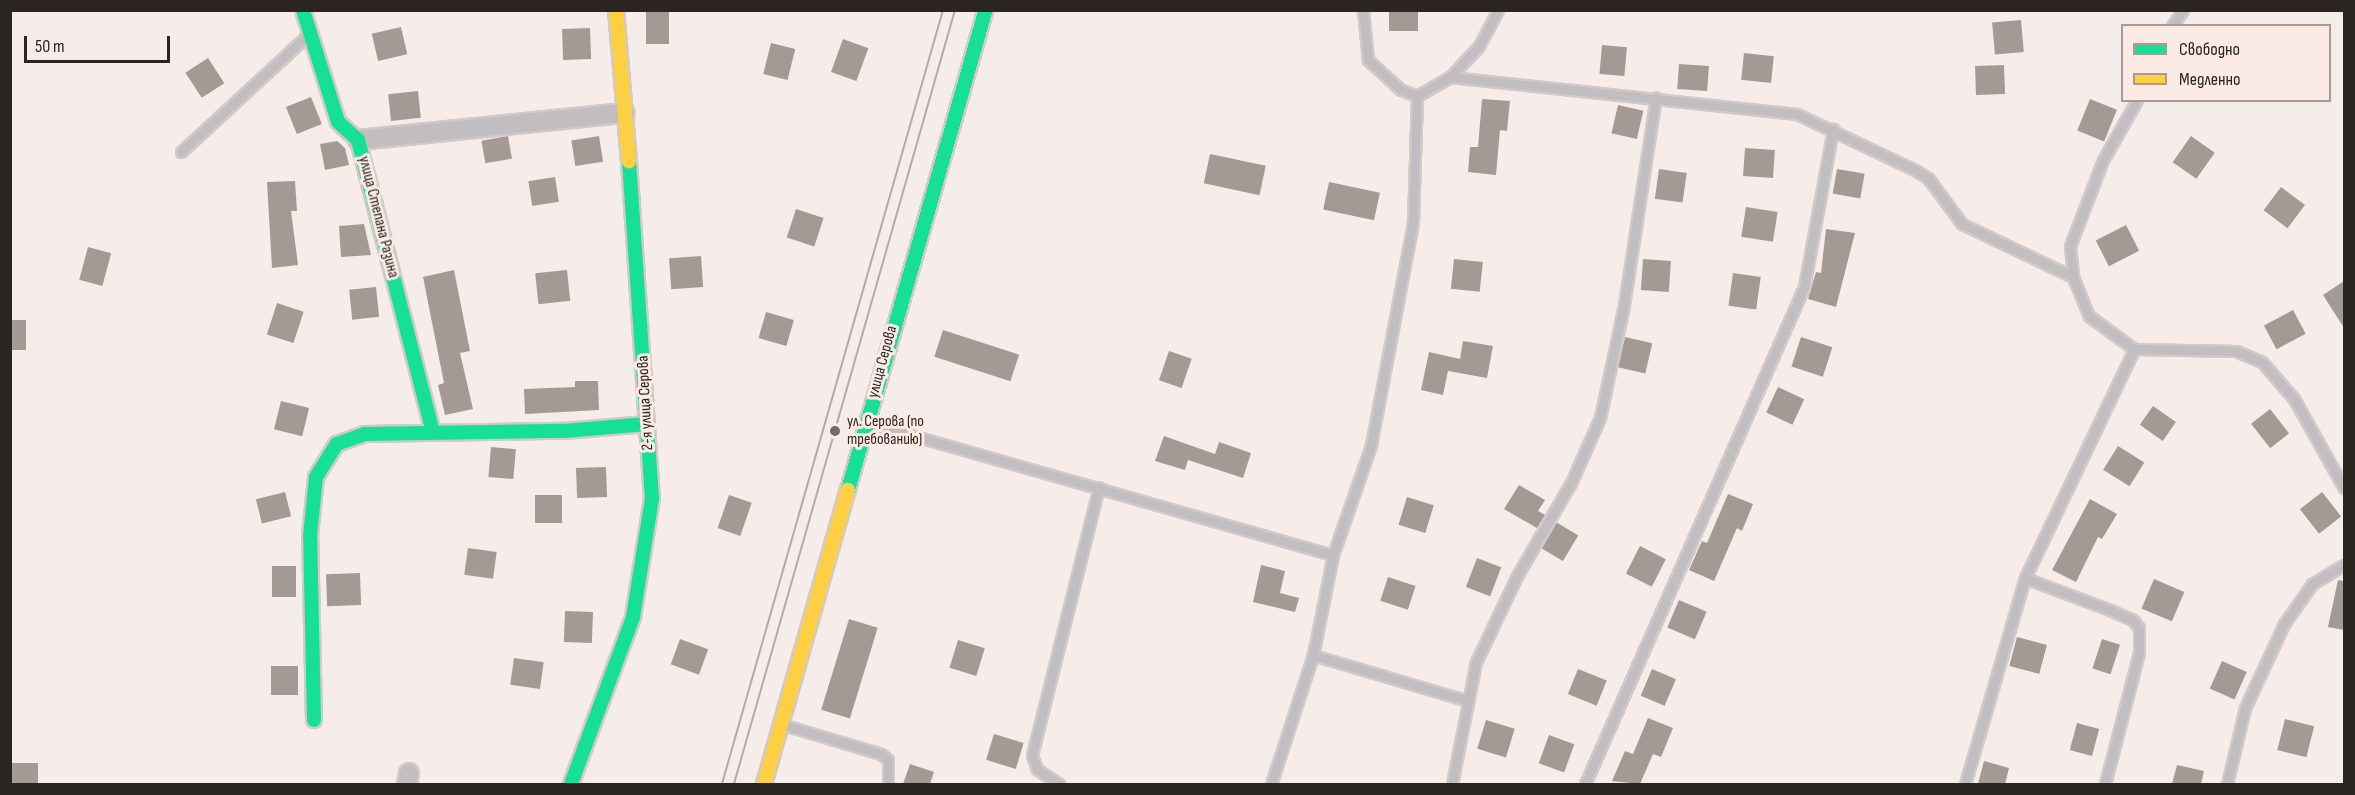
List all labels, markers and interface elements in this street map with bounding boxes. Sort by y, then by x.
scale bar [27,24,172,62]
legend [2121,24,2331,102]
text: 50 m [35,36,65,57]
text: Свободно [2179,39,2240,60]
text: Медленно [2179,69,2241,90]
street label: улица Степана Разина [354,154,402,280]
street label: улица Серова [864,324,902,400]
street label: 2-я улица Серова [634,355,658,451]
place label: ул. Серова (по требованию) [847,412,924,450]
marker: ул. Серова (по требованию) [828,424,842,438]

